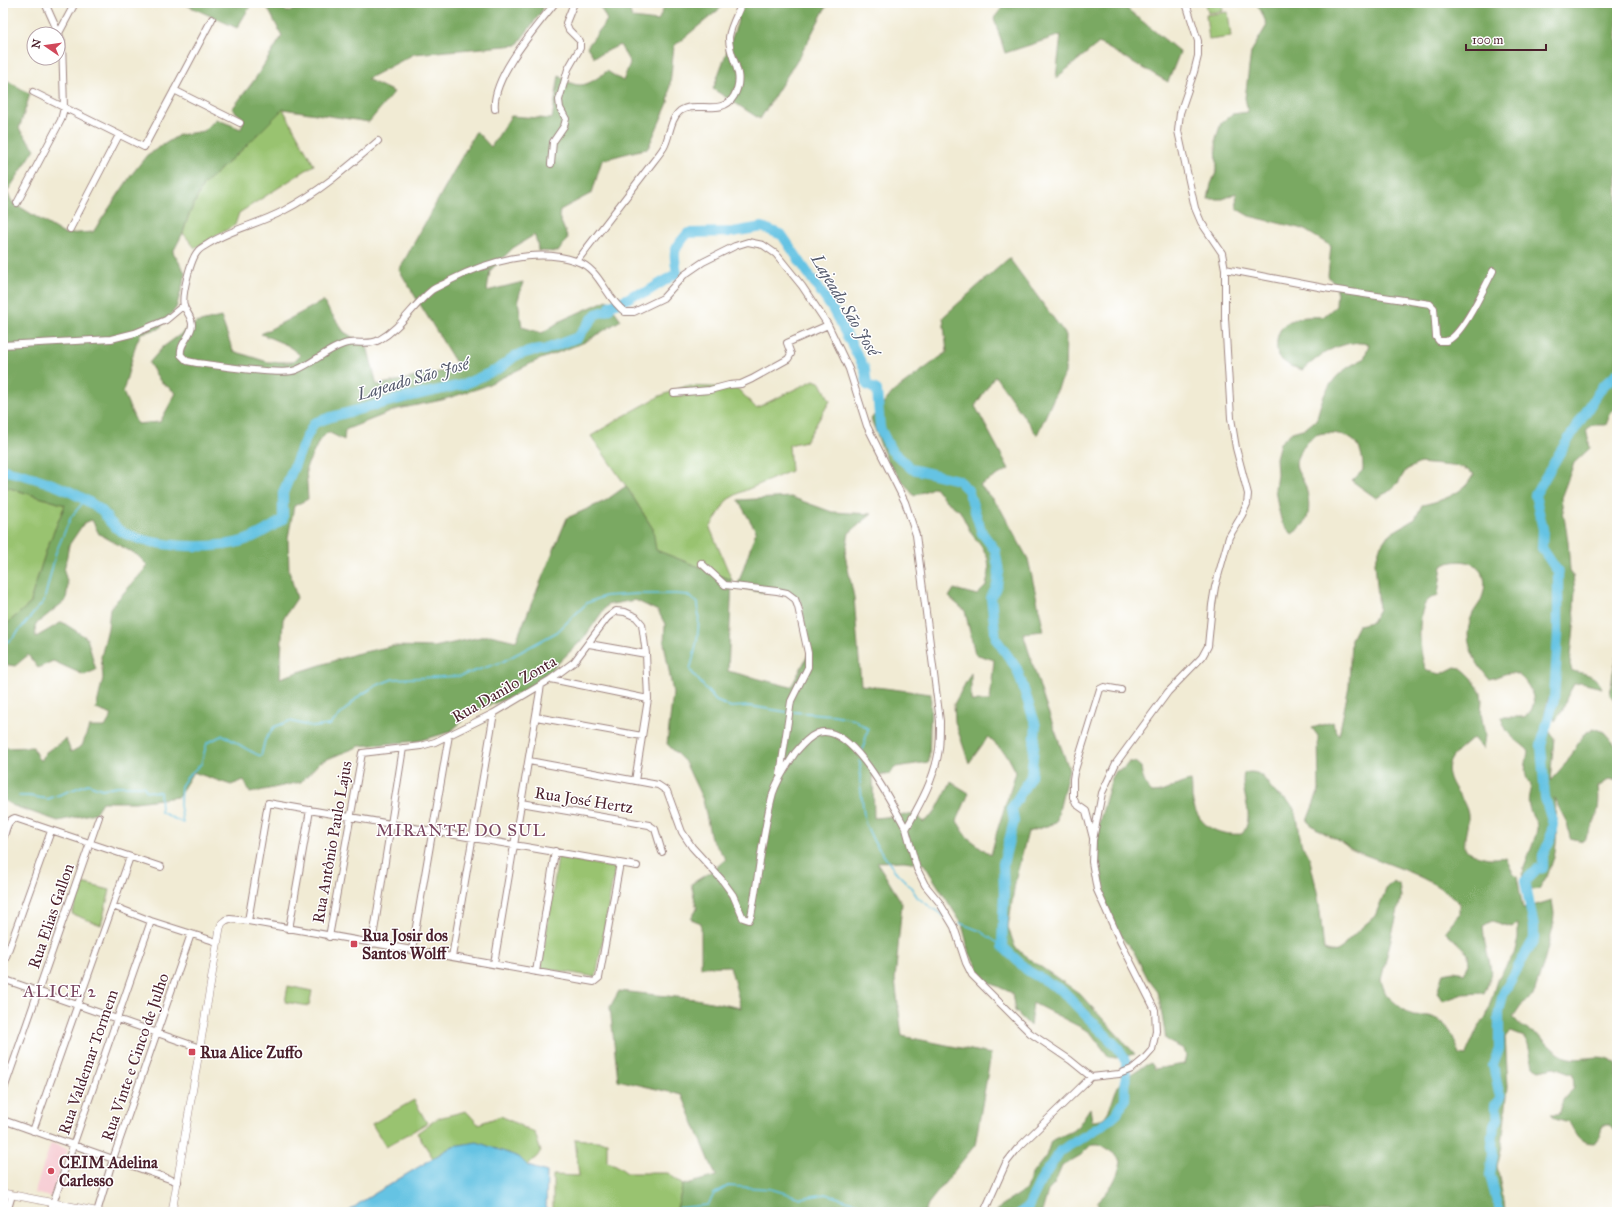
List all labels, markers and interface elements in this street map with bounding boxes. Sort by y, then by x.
north arrow [26,26,66,66]
scale bar [1466,26,1546,52]
text: 100 m [1472,33,1503,47]
text: N [29,37,44,50]
water label: Lajeado São José [806,249,885,362]
water label: Lajeado São José [354,352,474,405]
street label: Rua Danilo Zonta [448,651,560,727]
street label: Rua Antônio Paulo Lajus [308,759,356,925]
street label: Rua José Hertz [533,783,635,818]
district label: MIRANTE DO SUL [376,820,546,841]
street label: Rua Elias Gallon [24,861,78,971]
place label: Rua Josir dos Santos Wolff [362,926,450,963]
marker: Rua Josir dos Santos Wolff [349,939,359,949]
street label: Rua Vinte e Cinco de Julho [97,971,174,1144]
district label: ALICE 2 [22,981,97,1002]
street label: Rua Valdemar Tormem [54,986,122,1137]
place label: Rua Alice Zuffo [200,1043,302,1062]
marker: Rua Alice Zuffo [187,1047,197,1057]
place label: CEIM Adelina Carlesso [59,1153,159,1190]
marker: CEIM Adelina Carlesso [46,1166,56,1176]

